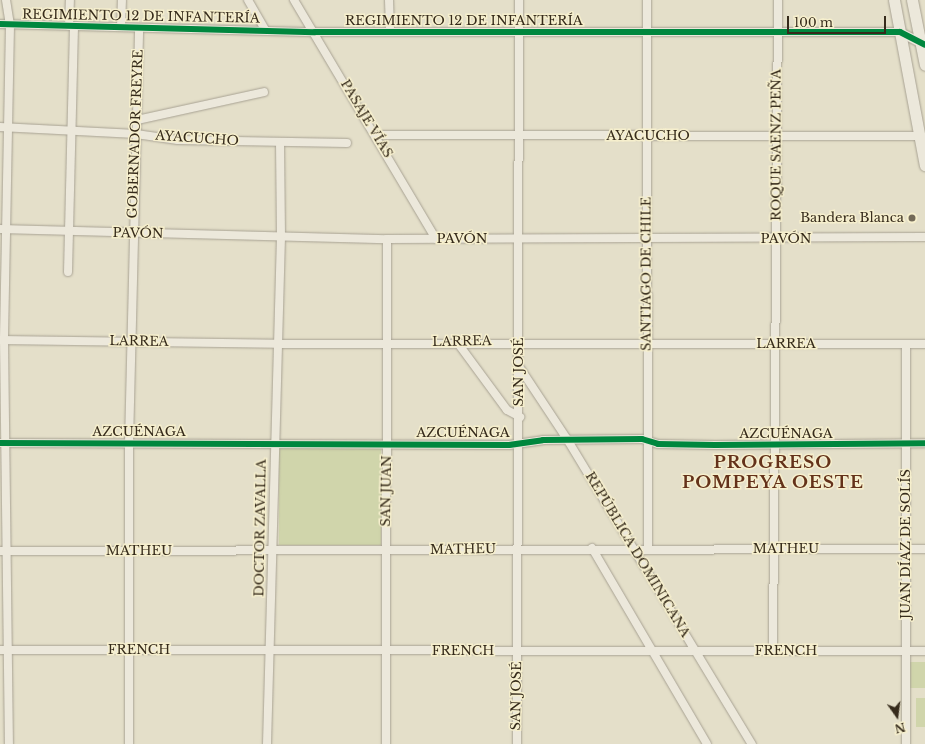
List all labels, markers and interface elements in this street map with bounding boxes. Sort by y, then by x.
street label: REGIMIENTO 12 DE INFANTERÍA [22,7,260,27]
scale bar [789,8,888,34]
street label: REGIMIENTO 12 DE INFANTERÍA [345,13,583,29]
text: 100 m [794,15,833,30]
street label: GOBERNADOR FREYRE [125,49,147,219]
street label: ROQUE SAENZ PEÑA [769,69,785,221]
street label: PASAJE VÍAS [336,77,396,161]
street label: AYACUCHO [155,128,239,150]
street label: AYACUCHO [606,128,690,144]
street label: SANTIAGO DE CHILE [639,197,655,351]
place label: Bandera Blanca [800,210,904,226]
marker: Bandera Blanca [907,213,917,223]
street label: PAVÓN [112,226,164,242]
street label: PAVÓN [437,231,487,247]
street label: PAVÓN [761,231,811,247]
street label: LARREA [109,334,169,350]
street label: LARREA [432,334,492,350]
street label: LARREA [756,336,816,352]
street label: SAN JOSÉ [511,338,527,406]
street label: AZCUÉNAGA [92,424,186,440]
street label: AZCUÉNAGA [416,425,510,441]
street label: AZCUÉNAGA [739,426,833,442]
district label: PROGRESO POMPEYA OESTE [682,453,864,493]
street label: SAN JUAN [379,455,395,527]
street label: DOCTOR ZAVALLA [252,459,270,597]
street label: REPÚBLICA DOMINICANA [581,469,693,641]
street label: JUAN DÍAZ DE SOLÍS [898,469,914,619]
street label: MATHEU [753,541,819,557]
street label: MATHEU [430,542,496,558]
street label: MATHEU [106,543,172,559]
street label: FRENCH [108,642,170,658]
street label: FRENCH [432,643,494,659]
street label: FRENCH [755,643,817,659]
street label: SAN JOSÉ [509,661,525,731]
north arrow [877,696,917,736]
text: N [893,720,907,736]

